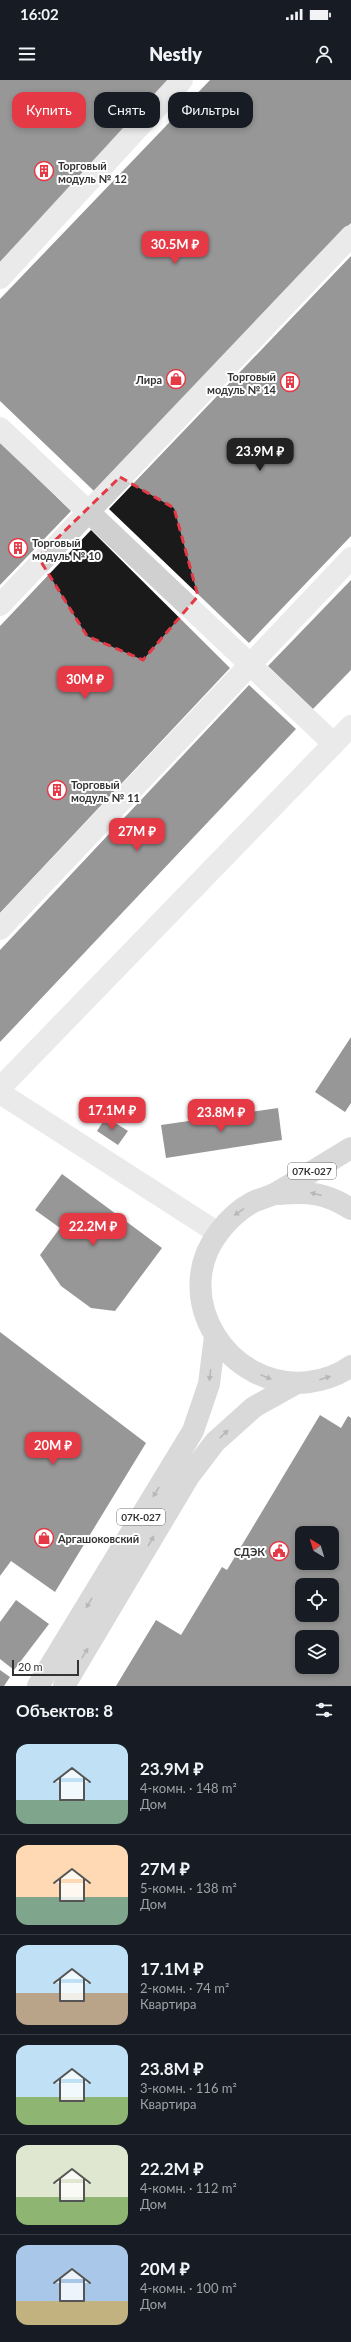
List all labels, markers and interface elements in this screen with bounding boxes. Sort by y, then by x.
text: 16:02 [20,5,59,23]
icon: menu [16,43,38,65]
text: Nestly [149,43,202,65]
icon: person [313,43,335,65]
chip: Купить [12,92,86,128]
chip: Снять [94,92,160,128]
chip: Фильтры [168,92,253,128]
place label: Торговый модуль № 12 [58,159,127,185]
building icon: Торговый модуль № 12 [33,160,55,182]
pin: 30.5M ₽ [138,231,212,265]
text: 30.5M ₽ [151,236,199,252]
shop icon: Лира [165,368,187,390]
place label: Торговый модуль № 14 [207,370,277,396]
building icon: Торговый модуль № 14 [279,371,301,393]
place label: Лира [135,373,162,386]
pin: 23.9M ₽ [223,438,297,472]
text: 23.9M ₽ [236,443,284,459]
place label: Торговый модуль № 10 [32,536,102,562]
building icon: Торговый модуль № 10 [7,537,29,559]
pin: 30M ₽ [57,666,113,700]
text: 30M ₽ [66,671,104,687]
place label: Торговый модуль № 11 [71,778,140,804]
building icon: Торговый модуль № 11 [46,779,68,801]
pin: 27M ₽ [109,818,165,852]
text: 27M ₽ [118,823,156,839]
pin: 17.1M ₽ [75,1097,149,1131]
pin: 23.8M ₽ [184,1099,258,1133]
text: 17.1M ₽ [88,1102,136,1118]
text: 23.8M ₽ [197,1104,245,1120]
road number: 07К-027 [288,1163,336,1179]
one-way arrow [309,1190,322,1196]
one-way arrow [234,1208,245,1216]
pin: 22.2M ₽ [56,1213,130,1247]
text: 22.2M ₽ [69,1218,117,1234]
one-way arrow [207,1369,213,1381]
one-way arrow [260,1375,272,1381]
one-way arrow [319,1375,331,1381]
one-way arrow [219,1429,229,1439]
pin: 20M ₽ [25,1432,81,1466]
text: 20M ₽ [34,1437,72,1453]
one-way arrow [153,1486,160,1498]
road number: 07К-027 [117,1509,165,1525]
north arrow [295,1526,339,1570]
map controls [295,1526,339,1674]
shop icon: Аргашоковский [33,1527,55,1549]
place label: Аргашоковский [57,1532,139,1545]
one-way arrow [147,1535,154,1547]
public building icon: СДЭК [268,1540,290,1562]
place label: СДЭК [234,1545,265,1558]
button: locate [295,1578,339,1622]
one-way arrow [86,1597,93,1609]
button: layers [295,1630,339,1674]
one-way arrow [81,1647,88,1659]
scale bar [12,1658,79,1677]
text: 20 m [18,1660,43,1673]
icon: filters [313,1699,335,1721]
text: Объектов: 8 [16,1700,113,1721]
text: 23.9M ₽ [140,1758,204,1779]
icon: home [48,1760,96,1808]
text: 4-комн. · 148 m² [140,1780,237,1796]
text: Дом [140,1796,166,1812]
text: 27M ₽ [140,1858,190,1879]
icon: home [48,1861,96,1909]
text: 5-комн. · 138 m² [140,1880,237,1896]
text: Дом [140,1896,166,1912]
text: 17.1M ₽ [140,1958,204,1979]
icon: home [48,1961,96,2009]
text: 2-комн. · 74 m² [140,1980,229,1996]
text: Квартира [140,1996,196,2012]
text: 23.8M ₽ [140,2058,204,2079]
icon: home [48,2061,96,2109]
text: 3-комн. · 116 m² [140,2080,237,2096]
text: Квартира [140,2096,196,2112]
text: 22.2M ₽ [140,2158,204,2179]
icon: home [48,2161,96,2209]
text: 4-комн. · 112 m² [140,2180,237,2196]
text: Дом [140,2196,166,2212]
text: 20M ₽ [140,2258,190,2279]
icon: home [48,2261,96,2309]
text: 4-комн. · 100 m² [140,2280,237,2296]
text: Дом [140,2296,166,2312]

